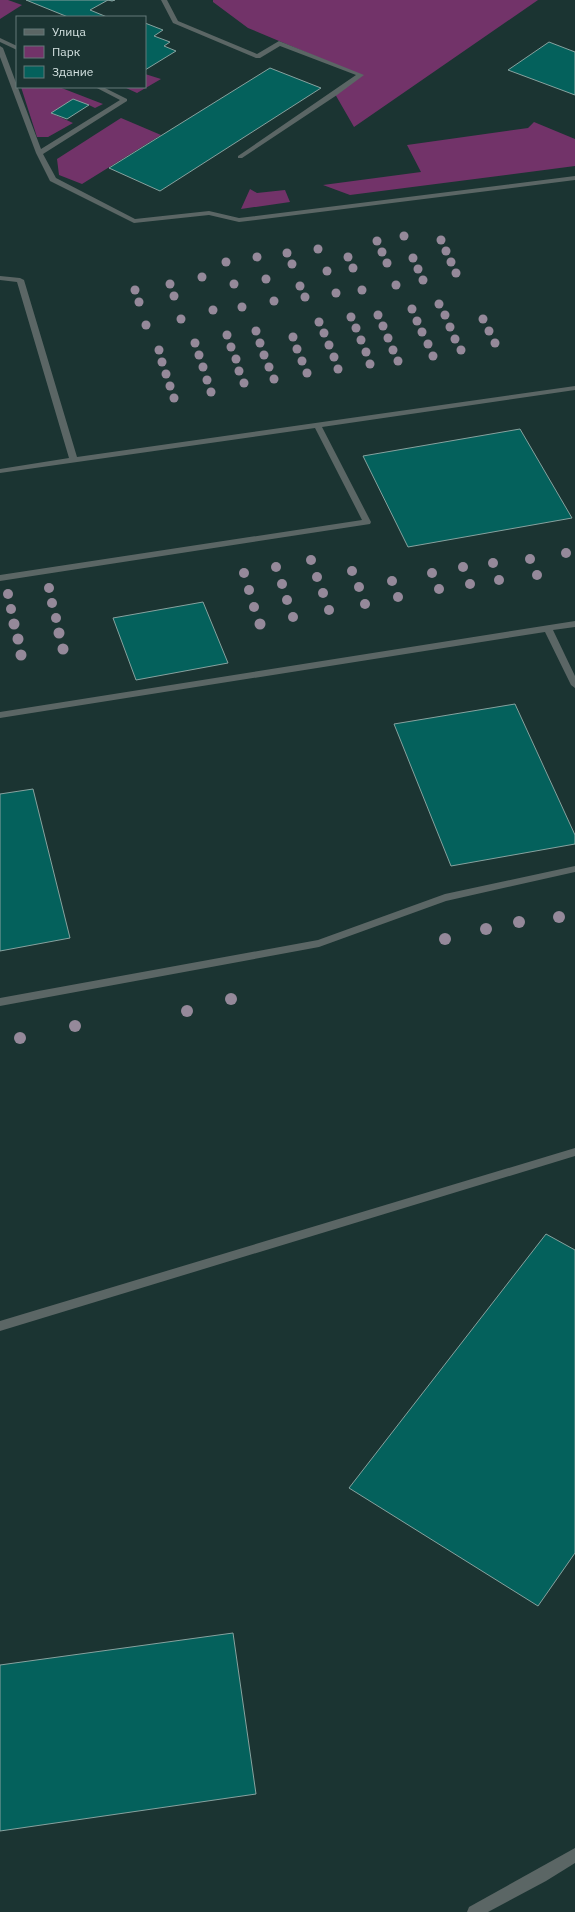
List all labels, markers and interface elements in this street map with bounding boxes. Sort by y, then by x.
legend [16,16,146,88]
text: Улица [52,24,86,39]
text: Парк [52,44,81,59]
text: Здание [52,64,94,79]

